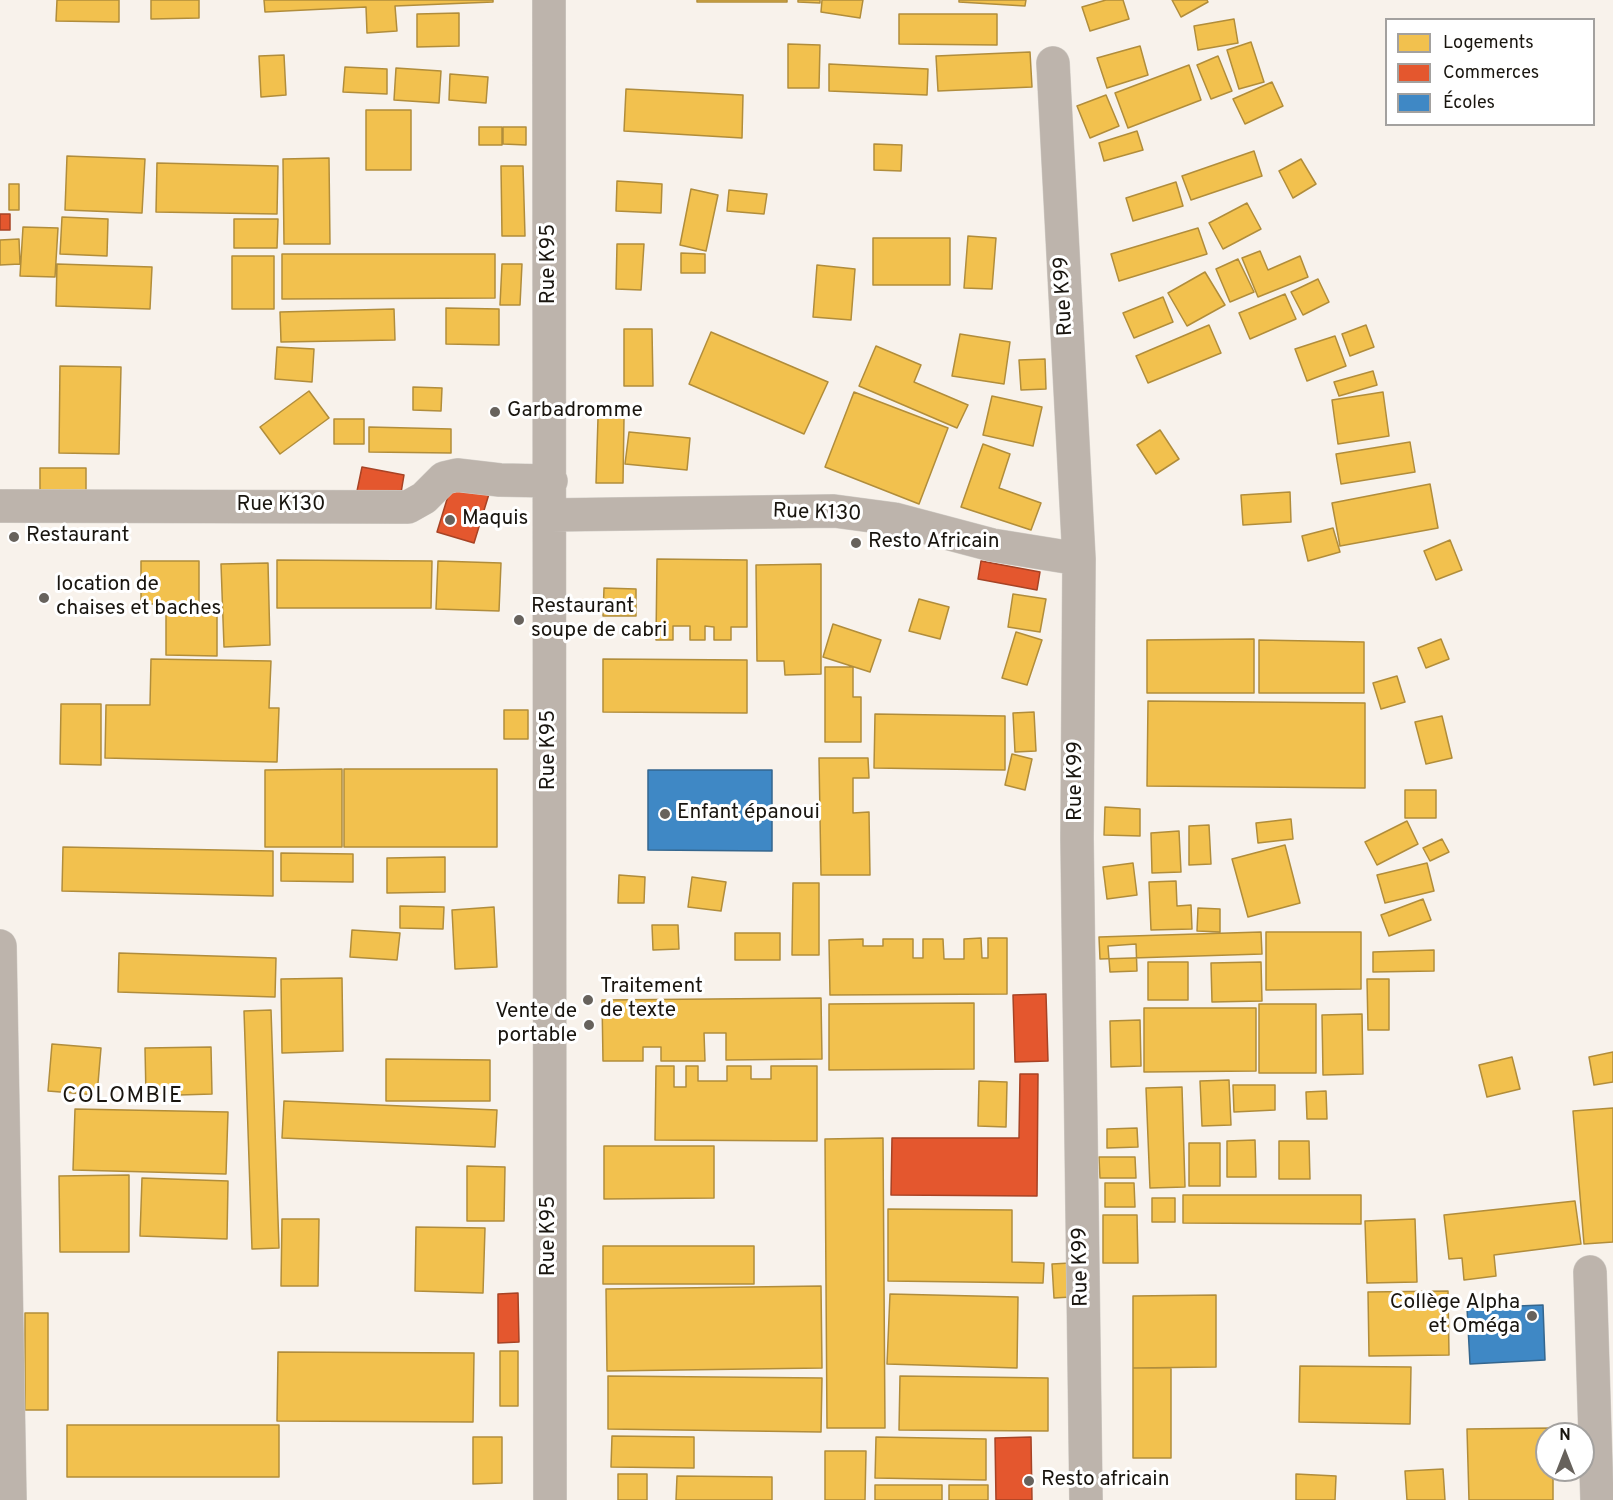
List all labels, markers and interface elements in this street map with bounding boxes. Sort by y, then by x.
legend [1385,18,1595,126]
text: Logements [1443,32,1534,55]
text: Commerces [1443,62,1539,85]
text: Écoles [1443,92,1495,115]
street label: Rue K95 [537,224,563,304]
street label: Rue K99 [1050,255,1080,337]
place label: Garbadromme [507,399,643,425]
marker: Garbadromme [488,405,502,419]
street label: Rue K130 [237,493,325,519]
street label: Rue K130 [772,500,862,528]
place label: Maquis [462,507,528,533]
marker: Maquis [443,513,457,527]
place label: Restaurant [26,524,129,550]
marker: Restaurant [7,530,21,544]
place label: Resto Africain [868,530,999,556]
marker: Resto Africain [849,536,863,550]
place label: location de chaises et baches [56,573,221,623]
marker: location de chaises et baches [37,591,51,605]
place label: Restaurant soupe de cabri [531,595,667,645]
marker: Restaurant soupe de cabri [512,613,526,627]
street label: Rue K95 [537,710,563,790]
street label: Rue K99 [1064,741,1090,821]
place label: Enfant épanoui [677,801,820,827]
marker: Enfant épanoui [658,807,672,821]
place label: Traitement de texte [600,975,703,1025]
marker: Traitement de texte [581,993,595,1007]
place label: Vente de portable [495,1000,577,1050]
marker: Vente de portable [582,1018,596,1032]
district label: COLOMBIE [62,1085,184,1111]
street label: Rue K95 [537,1196,563,1276]
street label: Rue K99 [1069,1227,1095,1307]
place label: Collège Alpha et Oméga [1390,1291,1520,1341]
marker: Collège Alpha et Oméga [1525,1309,1539,1323]
north arrow [1535,1422,1595,1482]
text: N [1559,1426,1571,1446]
place label: Resto africain [1041,1468,1169,1494]
marker: Resto africain [1022,1474,1036,1488]

